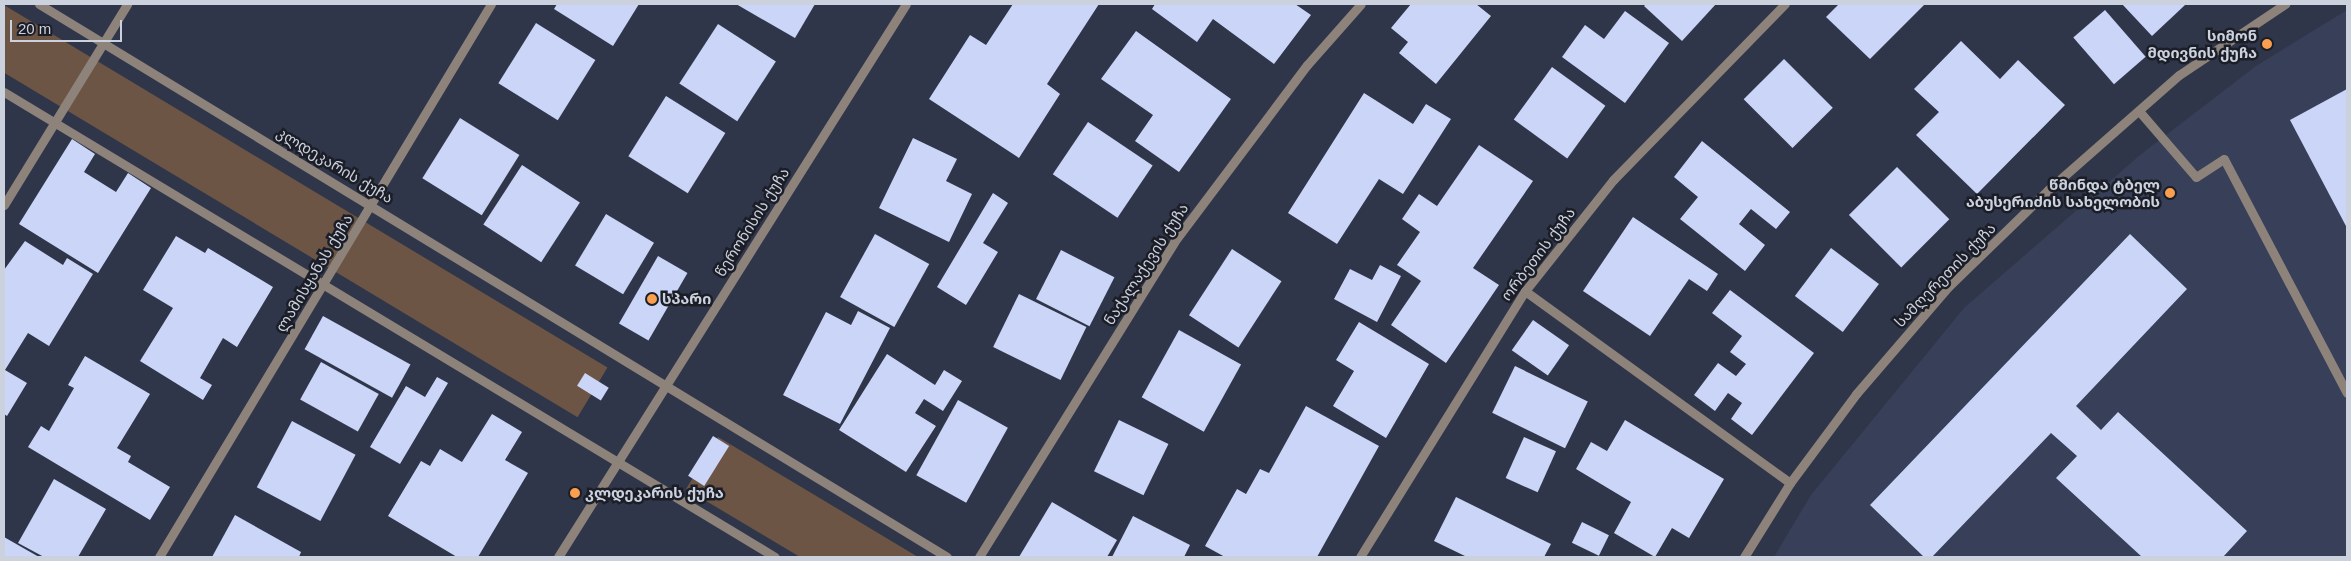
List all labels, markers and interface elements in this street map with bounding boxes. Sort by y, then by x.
scale bar [12,10,125,42]
text: 20 m [18,20,51,37]
place label: სიმონ მდივნის ქუჩა [2147,26,2257,61]
marker: სიმონ მდივნის ქუჩა [2261,38,2273,50]
street label: კლდეკარის ქუჩა [274,123,396,207]
street label: წერონისის ქუჩა [711,164,793,280]
place label: წმინდა ტბელ აბუსერიძის სახელობის [1966,175,2160,210]
marker: წმინდა ტბელ აბუსერიძის სახელობის [2164,187,2176,199]
street label: ნაქალაქევის ქუჩა [1100,200,1192,328]
street label: ორბეთის ქუჩა [1497,204,1579,304]
street label: ლამისყანას ქუჩა [272,211,356,335]
street label: სამღერეთის ქუჩა [1891,219,1999,331]
place label: სპარი [662,290,711,308]
marker: სპარი [646,293,658,305]
place label: კლდეკარის ქუჩა [585,484,724,502]
marker: კლდეკარის ქუჩა [569,487,581,499]

